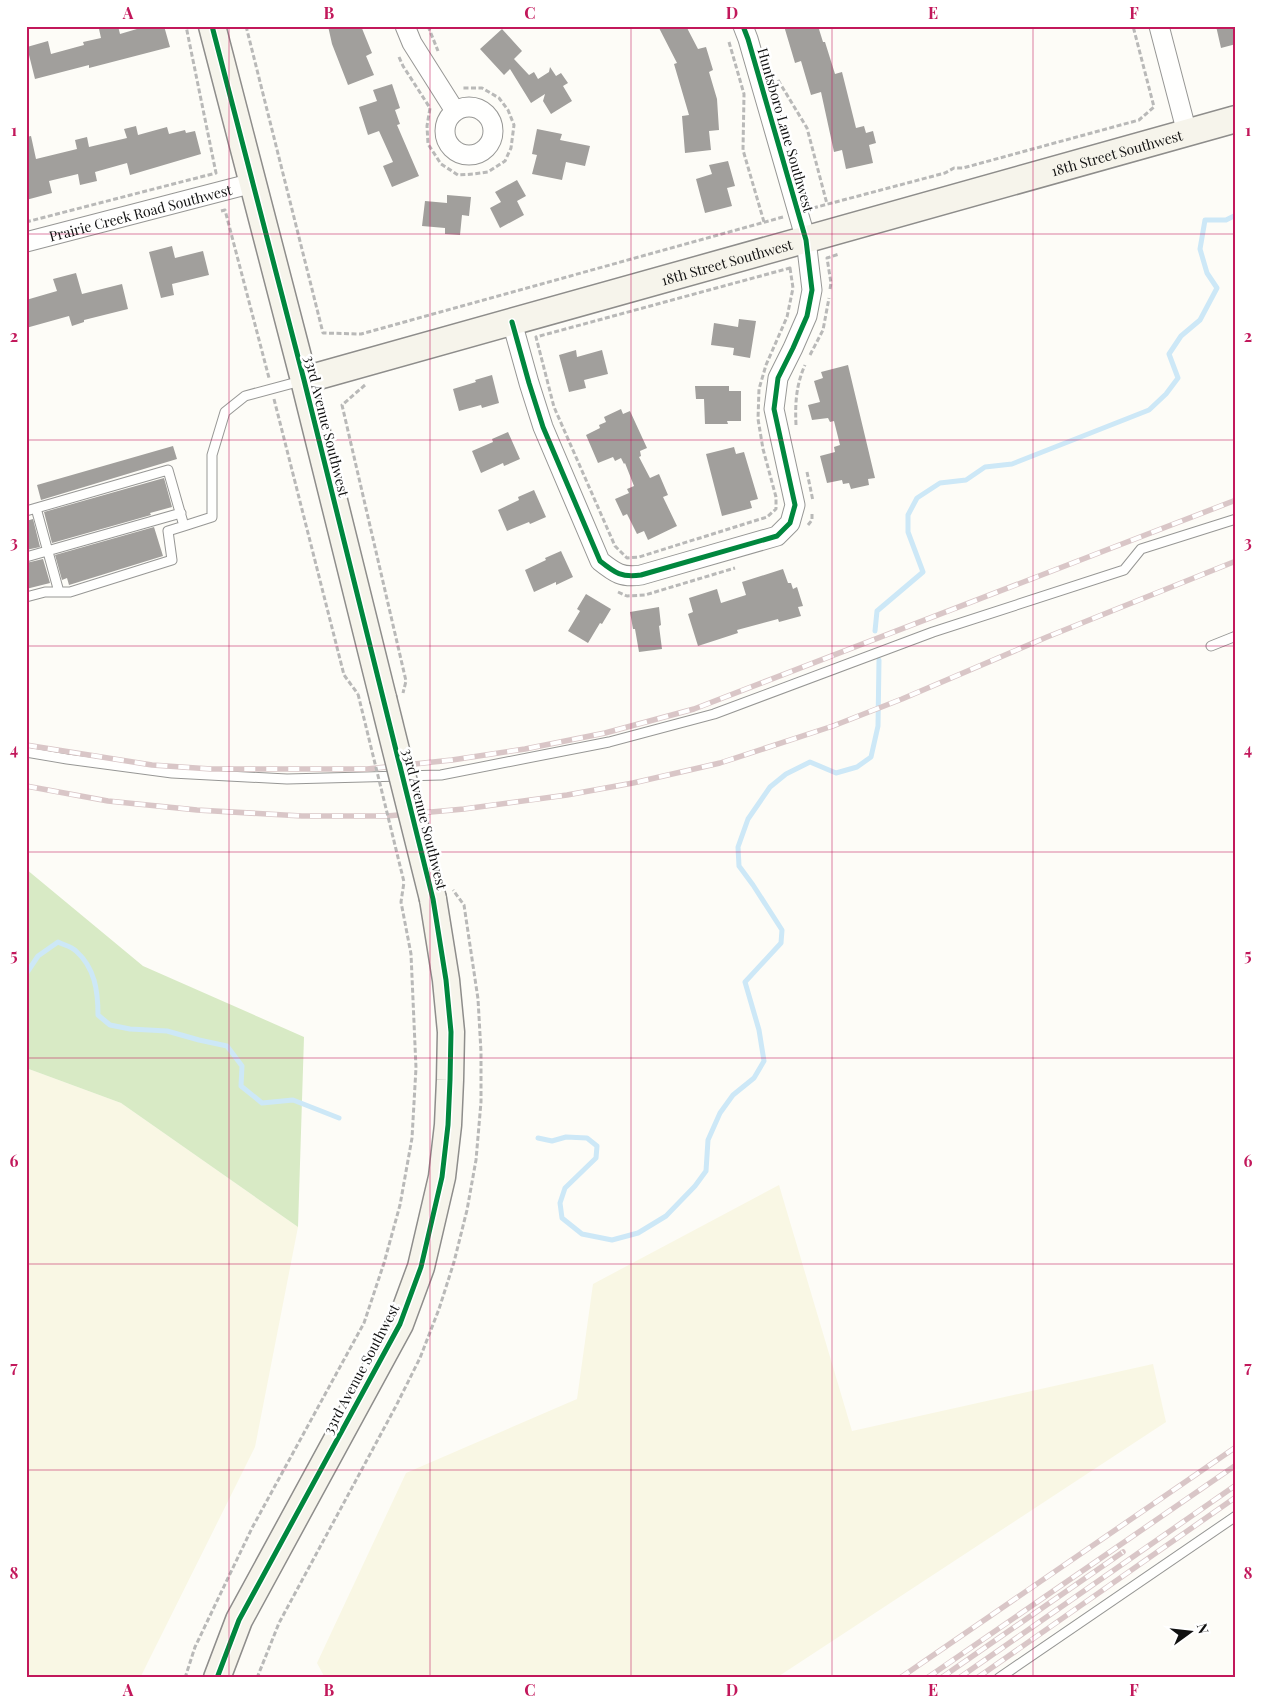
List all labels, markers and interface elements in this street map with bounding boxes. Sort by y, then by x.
text: A [122,2,134,23]
text: B [324,2,335,23]
text: C [524,2,536,23]
text: D [726,2,738,23]
text: E [928,2,938,23]
text: F [1129,2,1139,23]
street label: Huntsboro Lane Southwest [753,46,819,215]
text: 1 [11,119,17,140]
text: 1 [1245,119,1251,140]
street label: 18th Street Southwest [1049,125,1186,180]
street label: Prairie Creek Road Southwest [47,179,235,245]
street label: 18th Street Southwest [659,234,796,289]
text: 2 [10,325,18,346]
text: 2 [1244,325,1252,346]
street label: 33rd Avenue Southwest [300,353,354,500]
text: 3 [10,531,18,552]
text: 3 [1244,531,1252,552]
text: 4 [10,738,18,759]
text: 4 [1244,738,1252,759]
street label: 33rd Avenue Southwest [398,746,452,893]
text: 5 [10,944,18,965]
text: 5 [1244,944,1252,965]
text: 6 [10,1150,19,1171]
text: 6 [1244,1150,1253,1171]
street label: 33rd Avenue Southwest [319,1300,404,1437]
text: 7 [10,1356,18,1377]
text: 7 [1244,1356,1252,1377]
text: 8 [10,1562,19,1583]
text: 8 [1244,1562,1253,1583]
north arrow [1164,1606,1214,1656]
text: N [1193,1621,1214,1636]
text: A [122,1679,134,1700]
text: B [324,1679,335,1700]
text: C [524,1679,536,1700]
text: D [726,1679,738,1700]
text: E [928,1679,938,1700]
text: F [1129,1679,1139,1700]

